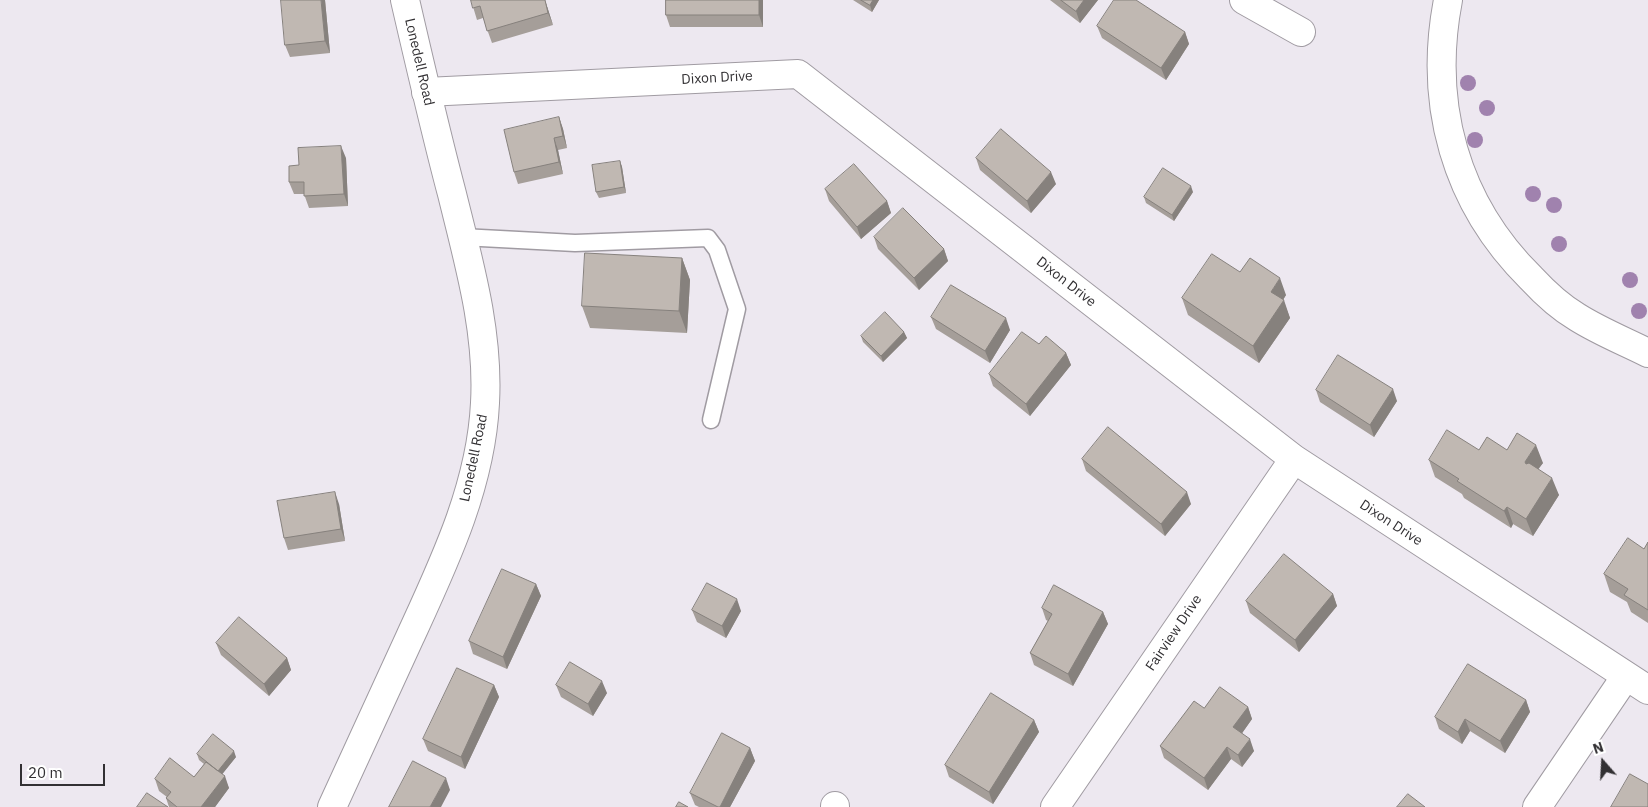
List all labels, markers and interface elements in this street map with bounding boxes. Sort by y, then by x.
street label: Lonedell Road [401,17,437,107]
street label: Dixon Drive [681,68,753,88]
street label: Dixon Drive [1033,253,1099,311]
street label: Lonedell Road [457,413,491,503]
street label: Dixon Drive [1356,497,1426,549]
street label: Fairview Drive [1142,592,1206,674]
north arrow [1578,737,1628,787]
text: N [1590,738,1606,758]
scale bar [22,754,108,786]
text: 20 m [28,763,63,782]

